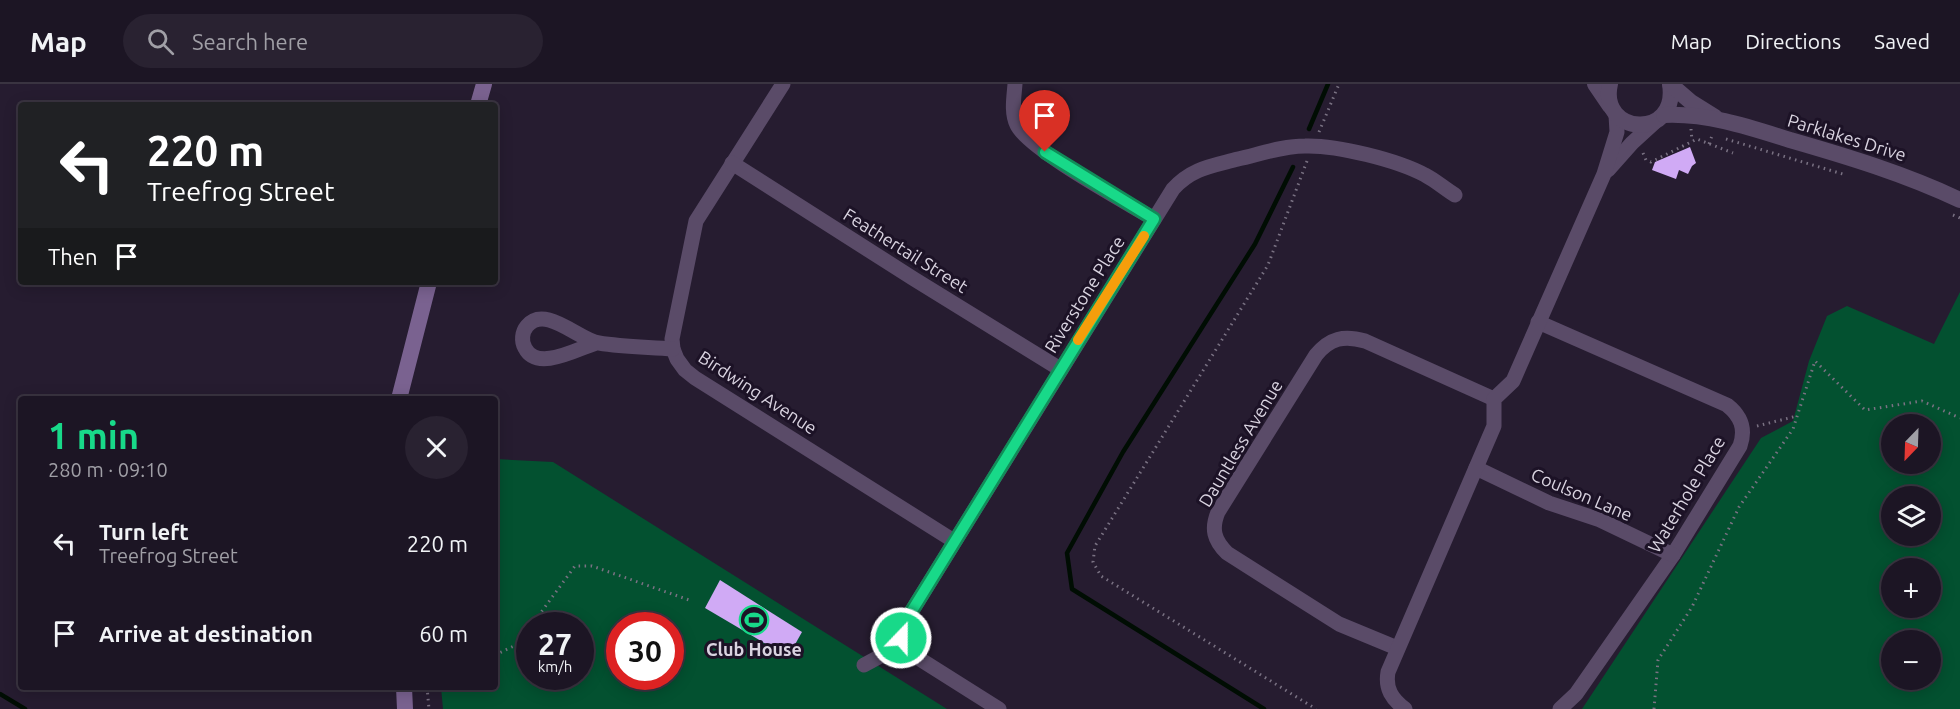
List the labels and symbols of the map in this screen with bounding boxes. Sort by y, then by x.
pin [1019,90,1070,152]
street label: Parklakes Drive [1785,109,1909,165]
street label: Feathertail Street [840,204,972,296]
street label: Riverstone Place [1040,232,1128,356]
street label: Birdwing Avenue [695,346,821,438]
street label: Dauntless Avenue [1194,376,1286,510]
north arrow [1881,414,1941,474]
street label: Waterhole Place [1643,432,1729,556]
street label: Coulson Lane [1528,464,1636,524]
sports icon: Club House [738,604,770,636]
position arrow [869,606,933,670]
speed limit sign: 30 [606,612,684,690]
place label: Club House [706,639,802,659]

